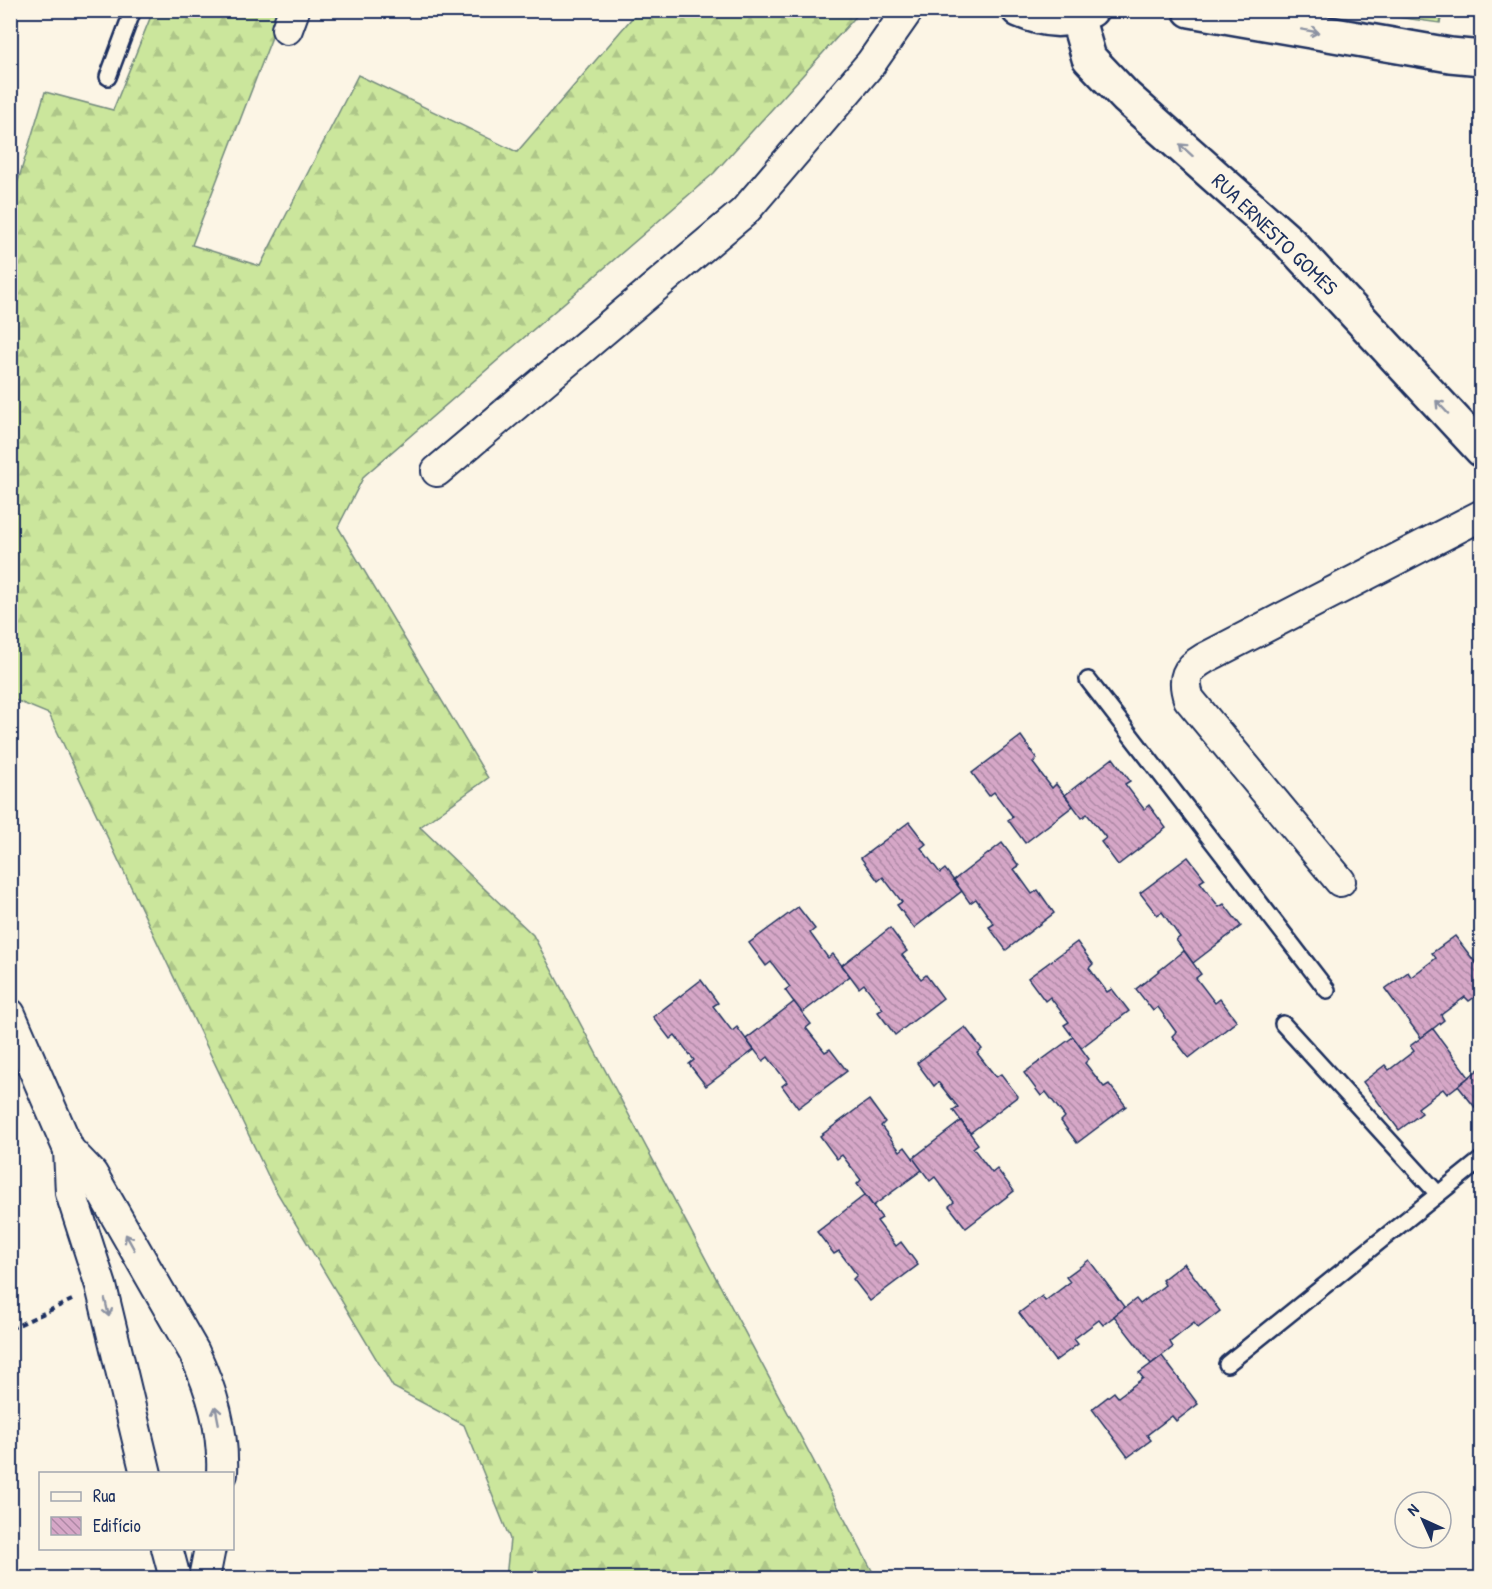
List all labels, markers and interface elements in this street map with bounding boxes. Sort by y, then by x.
one-way arrow [1299,26,1319,37]
one-way arrow [1179,143,1194,157]
street label: RUA ERNESTO GOMES [1206,166,1345,302]
one-way arrow [1435,400,1449,415]
one-way arrow [124,1234,136,1251]
one-way arrow [101,1298,113,1317]
one-way arrow [211,1406,222,1426]
legend [39,1472,234,1550]
text: Rua [93,1483,115,1508]
north arrow [1393,1490,1453,1550]
text: N [1402,1498,1424,1520]
text: Edifício [93,1513,141,1538]

